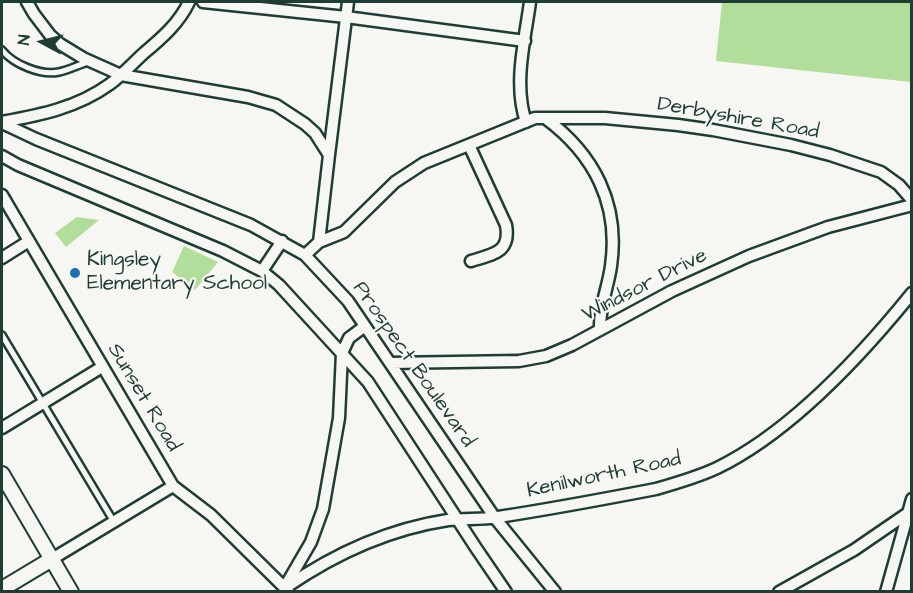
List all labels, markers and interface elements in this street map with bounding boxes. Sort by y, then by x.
north arrow [12,12,72,72]
text: N [13,33,36,46]
street label: Derbyshire Road [655,92,821,146]
street label: Windsor Drive [578,244,712,328]
place label: Kingsley Elementary School [87,248,267,298]
marker: Kingsley Elementary School [68,266,82,280]
street label: Prospect Boulevard [346,277,480,453]
street label: Sunset Road [101,339,185,457]
street label: Kenilworth Road [525,447,683,505]

